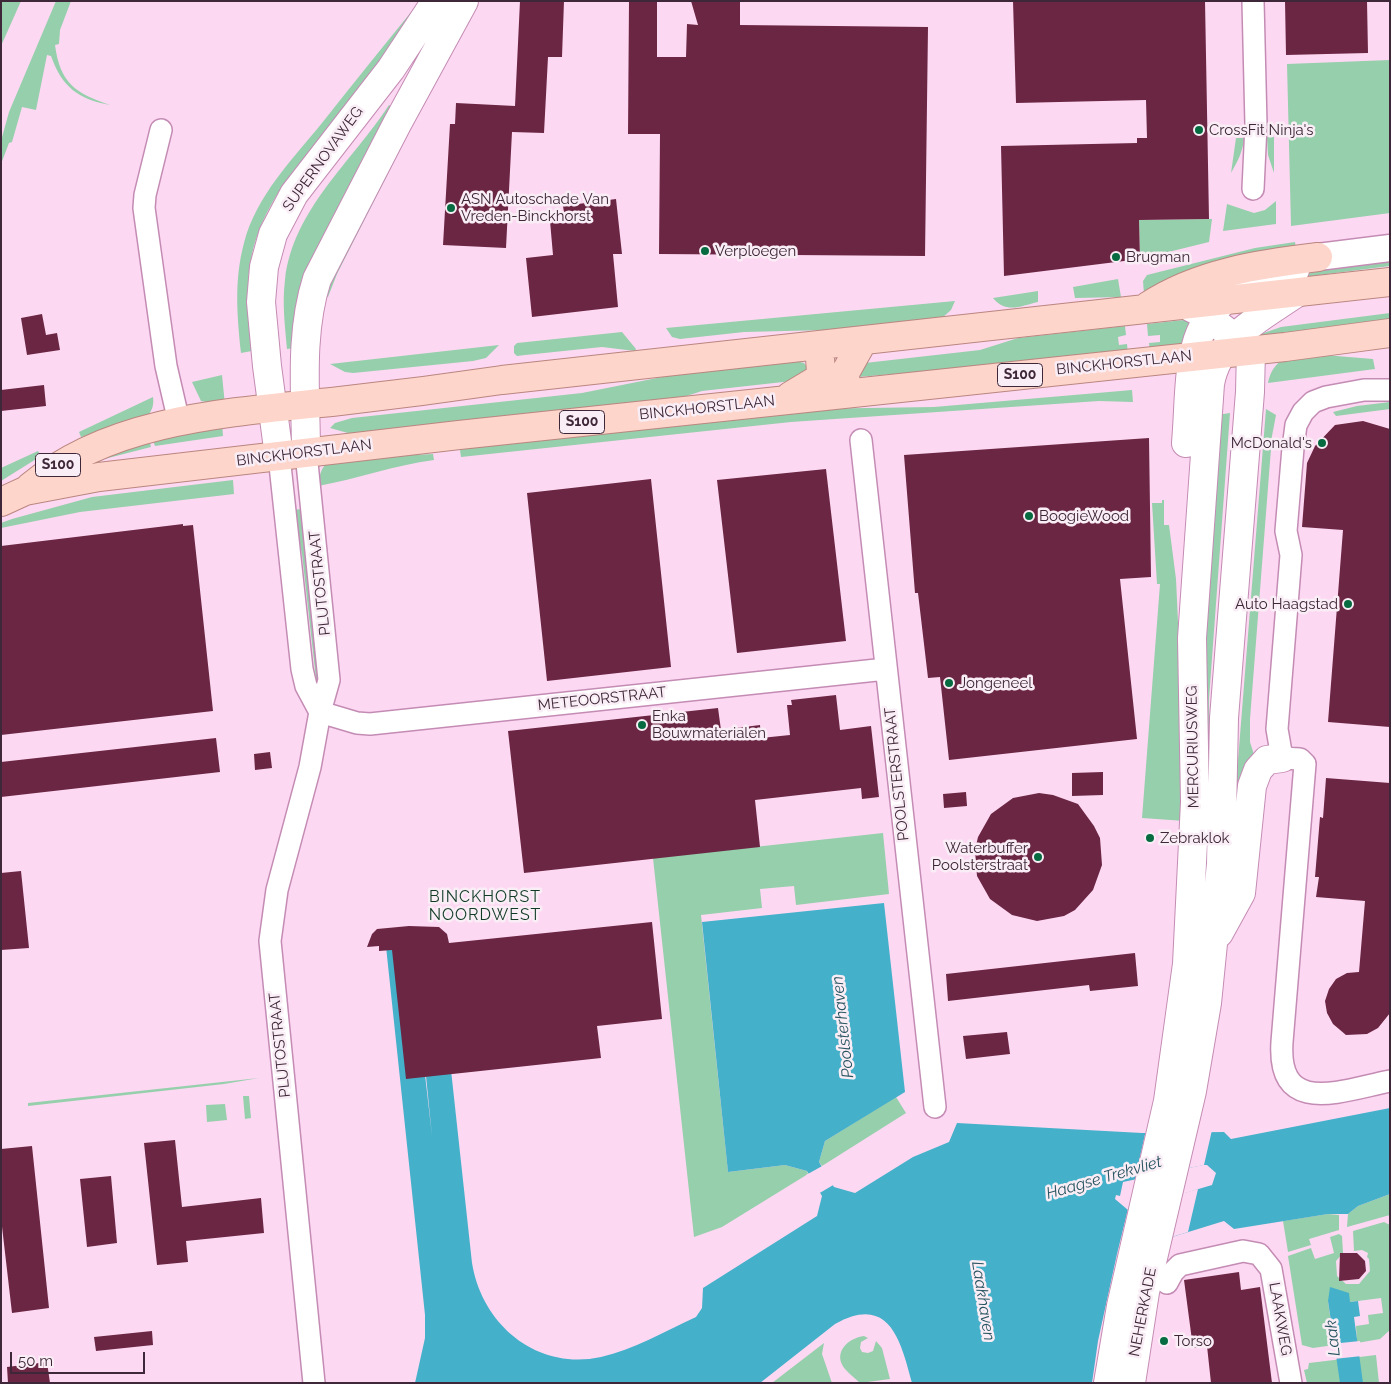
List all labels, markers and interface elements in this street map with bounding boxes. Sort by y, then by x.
street label: SUPERNOVAWEG [279,103,367,215]
place label: CrossFit Ninja's [1209,121,1314,139]
marker: CrossFit Ninja's [1193,124,1205,136]
place label: ASN Autoschade Van Vreden-Binckhorst [461,190,609,225]
marker: ASN Autoschade Van Vreden-Binckhorst [445,202,457,214]
place label: Verploegen [715,242,796,260]
marker: Verploegen [699,245,711,257]
place label: Brugman [1126,248,1190,266]
marker: Brugman [1110,251,1122,263]
street label: BINCKHORSTLAAN [1055,347,1193,379]
road number: S100 [998,364,1042,386]
street label: BINCKHORSTLAAN [638,392,776,424]
road number: S100 [560,411,604,434]
place label: McDonald's [1231,434,1312,452]
street label: BINCKHORSTLAAN [235,436,373,470]
marker: McDonald's [1316,437,1328,449]
road number: S100 [36,454,80,476]
place label: BoogieWood [1039,507,1129,525]
marker: BoogieWood [1023,510,1035,522]
street label: PLUTOSTRAAT [306,530,334,636]
place label: Auto Haagstad [1235,595,1338,613]
marker: Auto Haagstad [1342,598,1354,610]
place label: Jongeneel [959,674,1032,692]
marker: Jongeneel [943,677,955,689]
street label: METEOORSTRAAT [537,683,667,715]
street label: MERCURIUSWEG [1183,685,1203,809]
street label: POOLSTERSTRAAT [881,706,913,842]
place label: Enka Bouwmaterialen [652,707,766,742]
marker: Enka Bouwmaterialen [636,719,648,731]
place label: Zebraklok [1160,829,1230,847]
marker: Zebraklok [1144,832,1156,844]
place label: Waterbuffer Poolsterstraat [932,839,1028,874]
marker: Waterbuffer Poolsterstraat [1032,851,1044,863]
district label: BINCKHORST NOORDWEST [428,887,542,925]
water label: Poolsterhaven [828,975,858,1079]
street label: PLUTOSTRAAT [266,992,294,1098]
water label: Haagse Trekvliet [1044,1152,1164,1204]
water label: Laakhaven [967,1260,999,1342]
street label: NEHERKADE [1126,1266,1160,1358]
street label: LAAKWEG [1265,1281,1295,1357]
water label: Laak [1322,1319,1344,1357]
place label: Torso [1174,1332,1212,1350]
marker: Torso [1158,1335,1170,1347]
scale bar [12,1342,148,1374]
text: 50 m [18,1352,53,1370]

